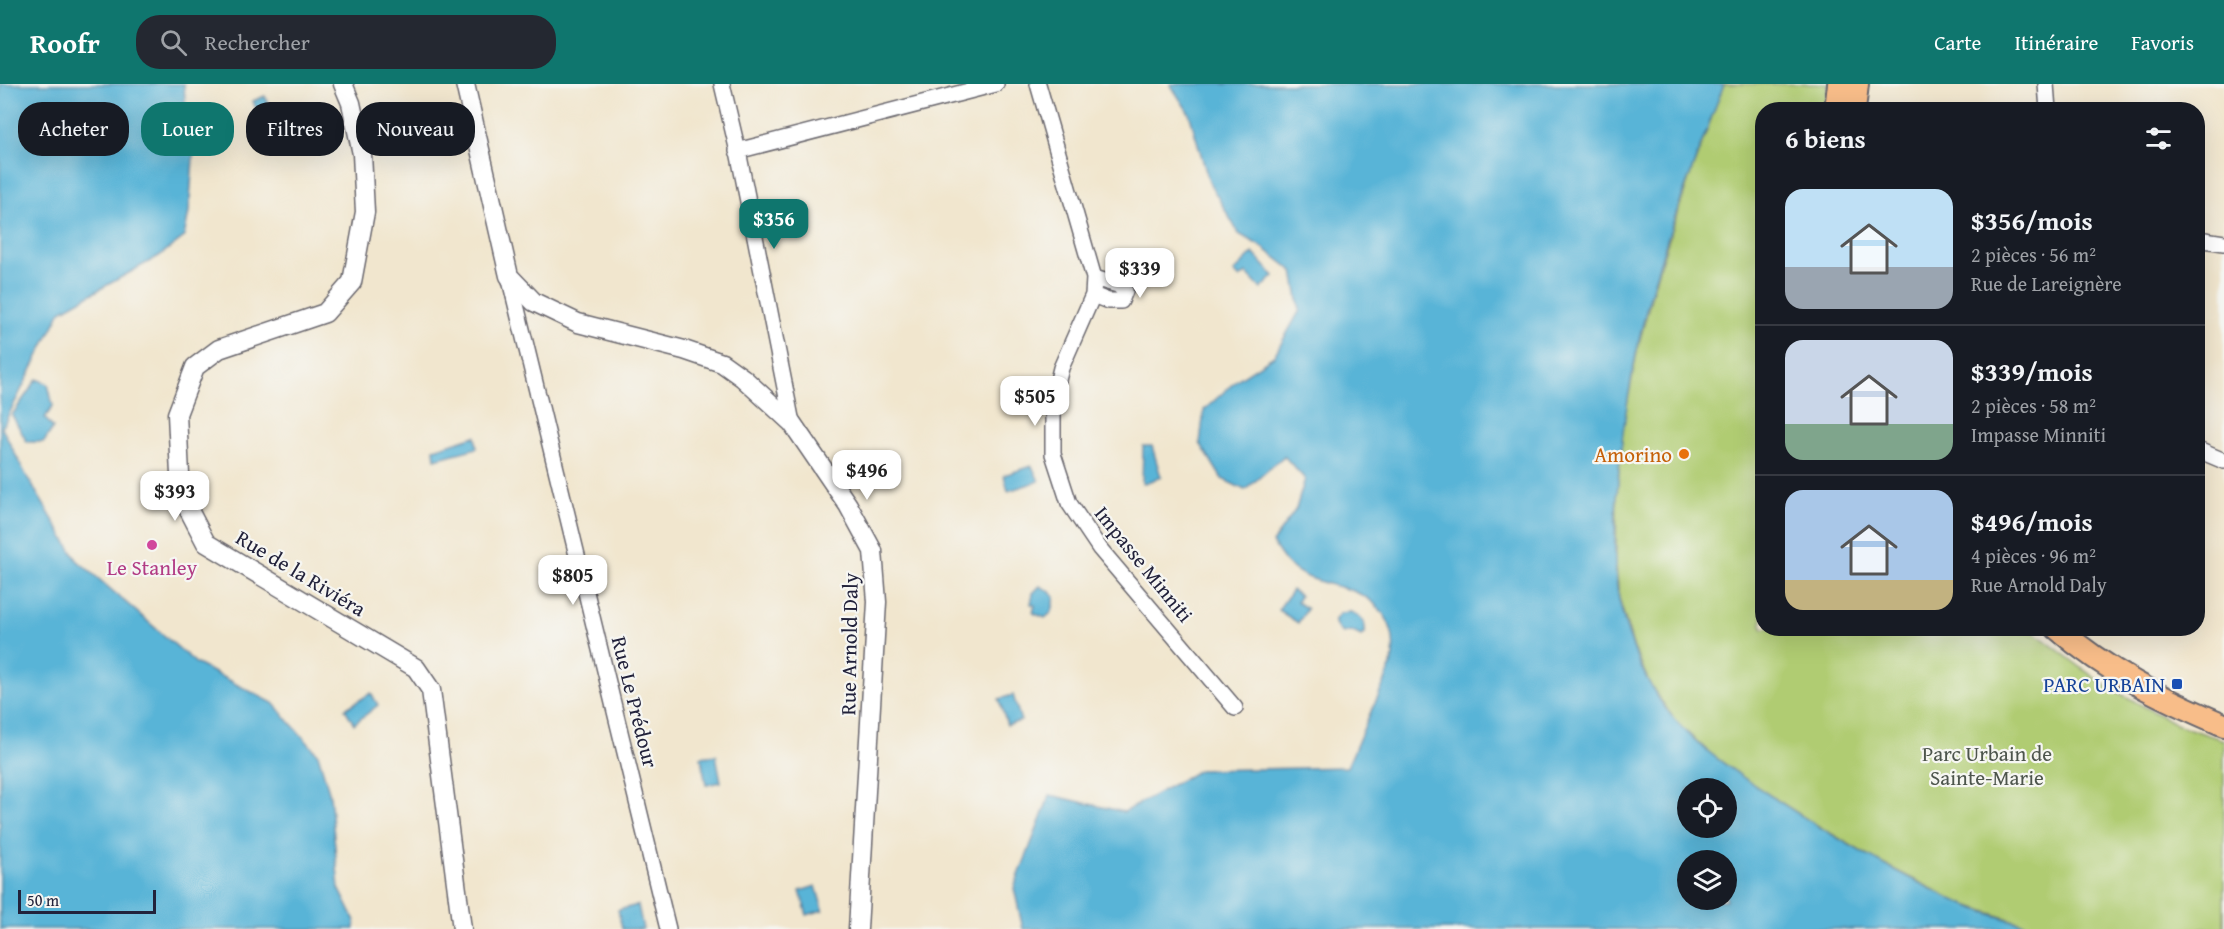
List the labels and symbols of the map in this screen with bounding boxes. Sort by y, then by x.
pin: $356 [738,199,810,250]
pin: $339 [1104,248,1176,299]
pin: $505 [999,376,1071,427]
place label: Amorino [1594,439,1672,470]
marker: Amorino [1677,447,1691,461]
pin: $496 [831,450,903,501]
pin: $393 [139,471,211,522]
street label: Impasse Minniti [1087,499,1201,629]
street label: Rue de la Riviéra [230,522,372,624]
marker: Le Stanley [145,538,159,552]
place label: Le Stanley [107,552,198,583]
pin: $805 [537,555,609,606]
street label: Rue Arnold Daly [832,572,866,716]
street label: Rue Le Prédour [604,633,666,771]
place label: PARC URBAIN [2043,669,2165,700]
marker: PARC URBAIN [2170,677,2184,691]
park label: Parc Urbain de Sainte-Marie [1922,738,2052,793]
scale bar [18,887,156,914]

